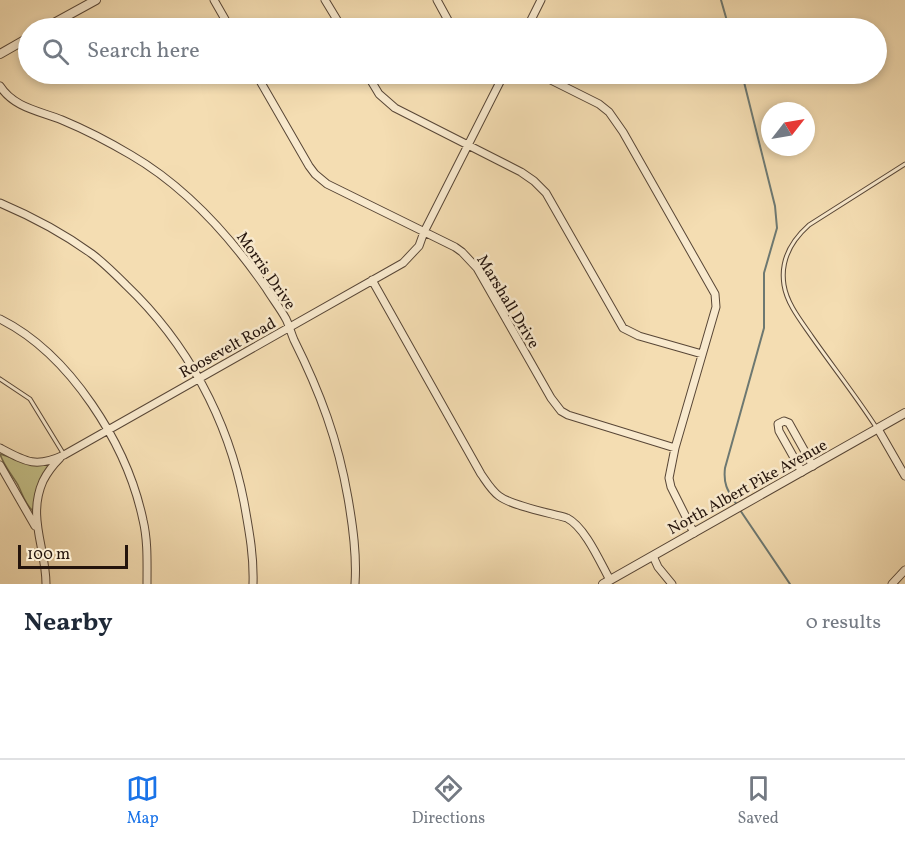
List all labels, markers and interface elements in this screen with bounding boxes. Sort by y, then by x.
search box [18,18,887,84]
icon: search [39,35,72,68]
text: Search here [87,36,200,67]
north arrow [761,102,815,156]
street label: Morris Drive [230,228,300,314]
street label: Marshall Drive [471,251,544,353]
street label: Roosevelt Road [176,313,280,384]
street label: North Albert Pike Avenue [664,435,832,541]
scale bar [18,542,128,570]
text: 100 m [27,544,70,566]
text: Nearby [24,605,113,641]
text: 0 results [806,609,881,637]
tab: Map [126,772,159,830]
tab: Directions [412,772,485,830]
tab: Saved [738,772,779,830]

